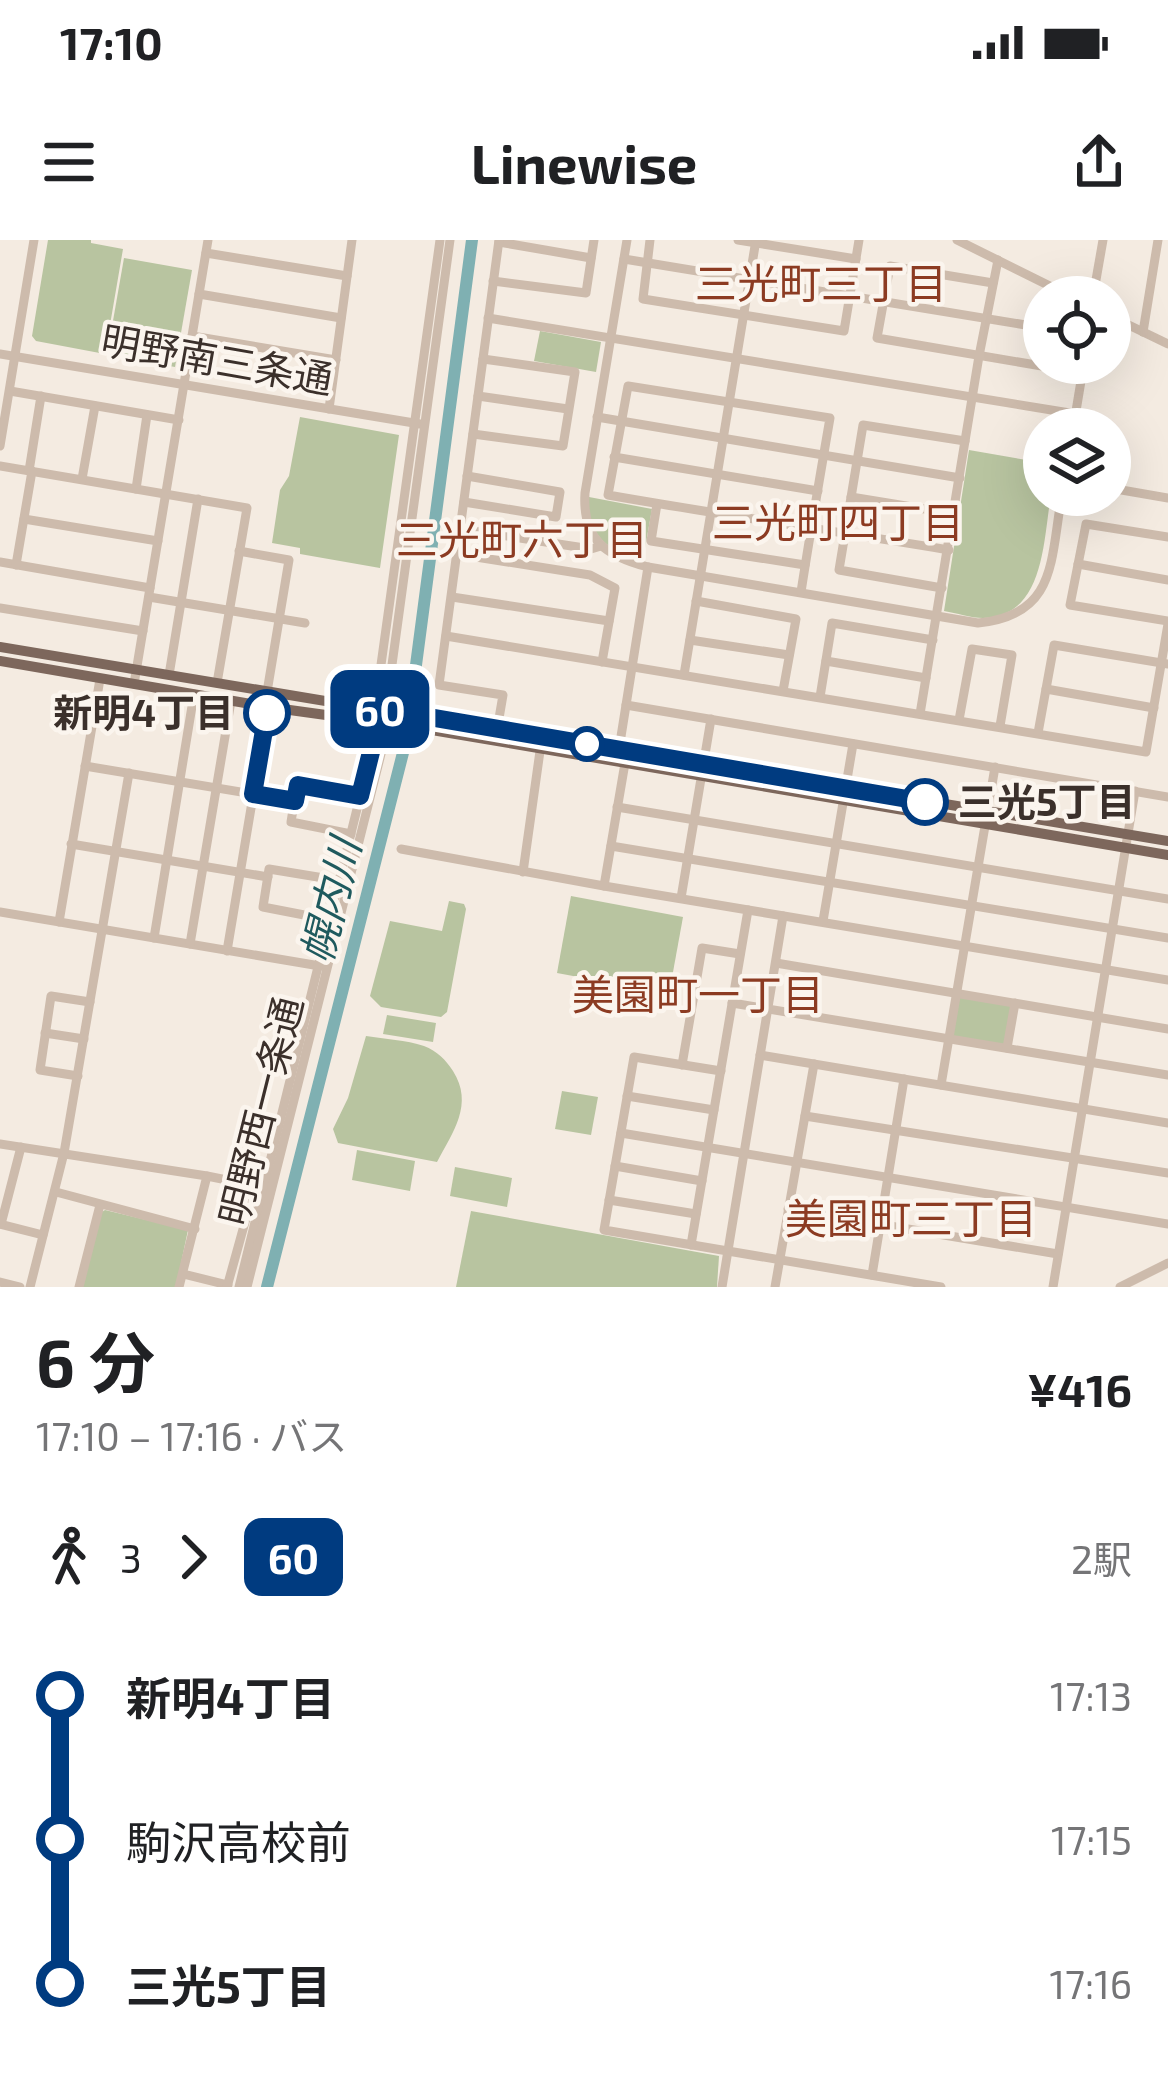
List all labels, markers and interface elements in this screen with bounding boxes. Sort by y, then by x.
text: 17:10 [60,15,163,69]
icon: menu [36,129,102,195]
icon: share [1066,129,1132,195]
text: Linewise [471,130,697,195]
district label: 三光町三丁目 [695,257,947,307]
map controls [1023,276,1131,516]
button: locate [1023,276,1131,384]
street label: 明野南三条通 [98,315,337,402]
button: layers [1023,408,1131,516]
district label: 三光町四丁目 [712,496,964,546]
district label: 三光町六丁目 [396,513,648,563]
line badge: 60 [326,670,434,748]
text: 60 [354,684,406,734]
place label: 新明4丁目 [53,688,234,735]
marker: 新明4丁目 [245,691,289,735]
unlabelled marker [571,728,603,760]
place label: 三光5丁目 [958,777,1136,824]
marker: 三光5丁目 [903,780,947,824]
water label: 幌内川 [290,829,370,968]
district label: 美園町一丁目 [572,968,824,1018]
street label: 明野西一条通 [208,991,311,1230]
district label: 美園町三丁目 [785,1192,1037,1242]
text: 6 分 [36,1321,155,1400]
text: ¥416 [1027,1362,1132,1416]
text: 17:10 – 17:16 · バス [36,1412,347,1459]
icon: walk [36,1524,102,1590]
icon: forward [160,1524,226,1590]
text: 60 [268,1532,319,1582]
text: 3 [120,1534,142,1581]
text: 2駅 [1071,1535,1132,1582]
text: 新明4丁目 [126,1670,335,1724]
text: 17:13 [1050,1672,1132,1719]
text: 駒沢高校前 [126,1814,351,1868]
text: 17:15 [1051,1816,1132,1863]
text: 三光5丁目 [126,1958,331,2012]
text: 17:16 [1049,1960,1132,2007]

